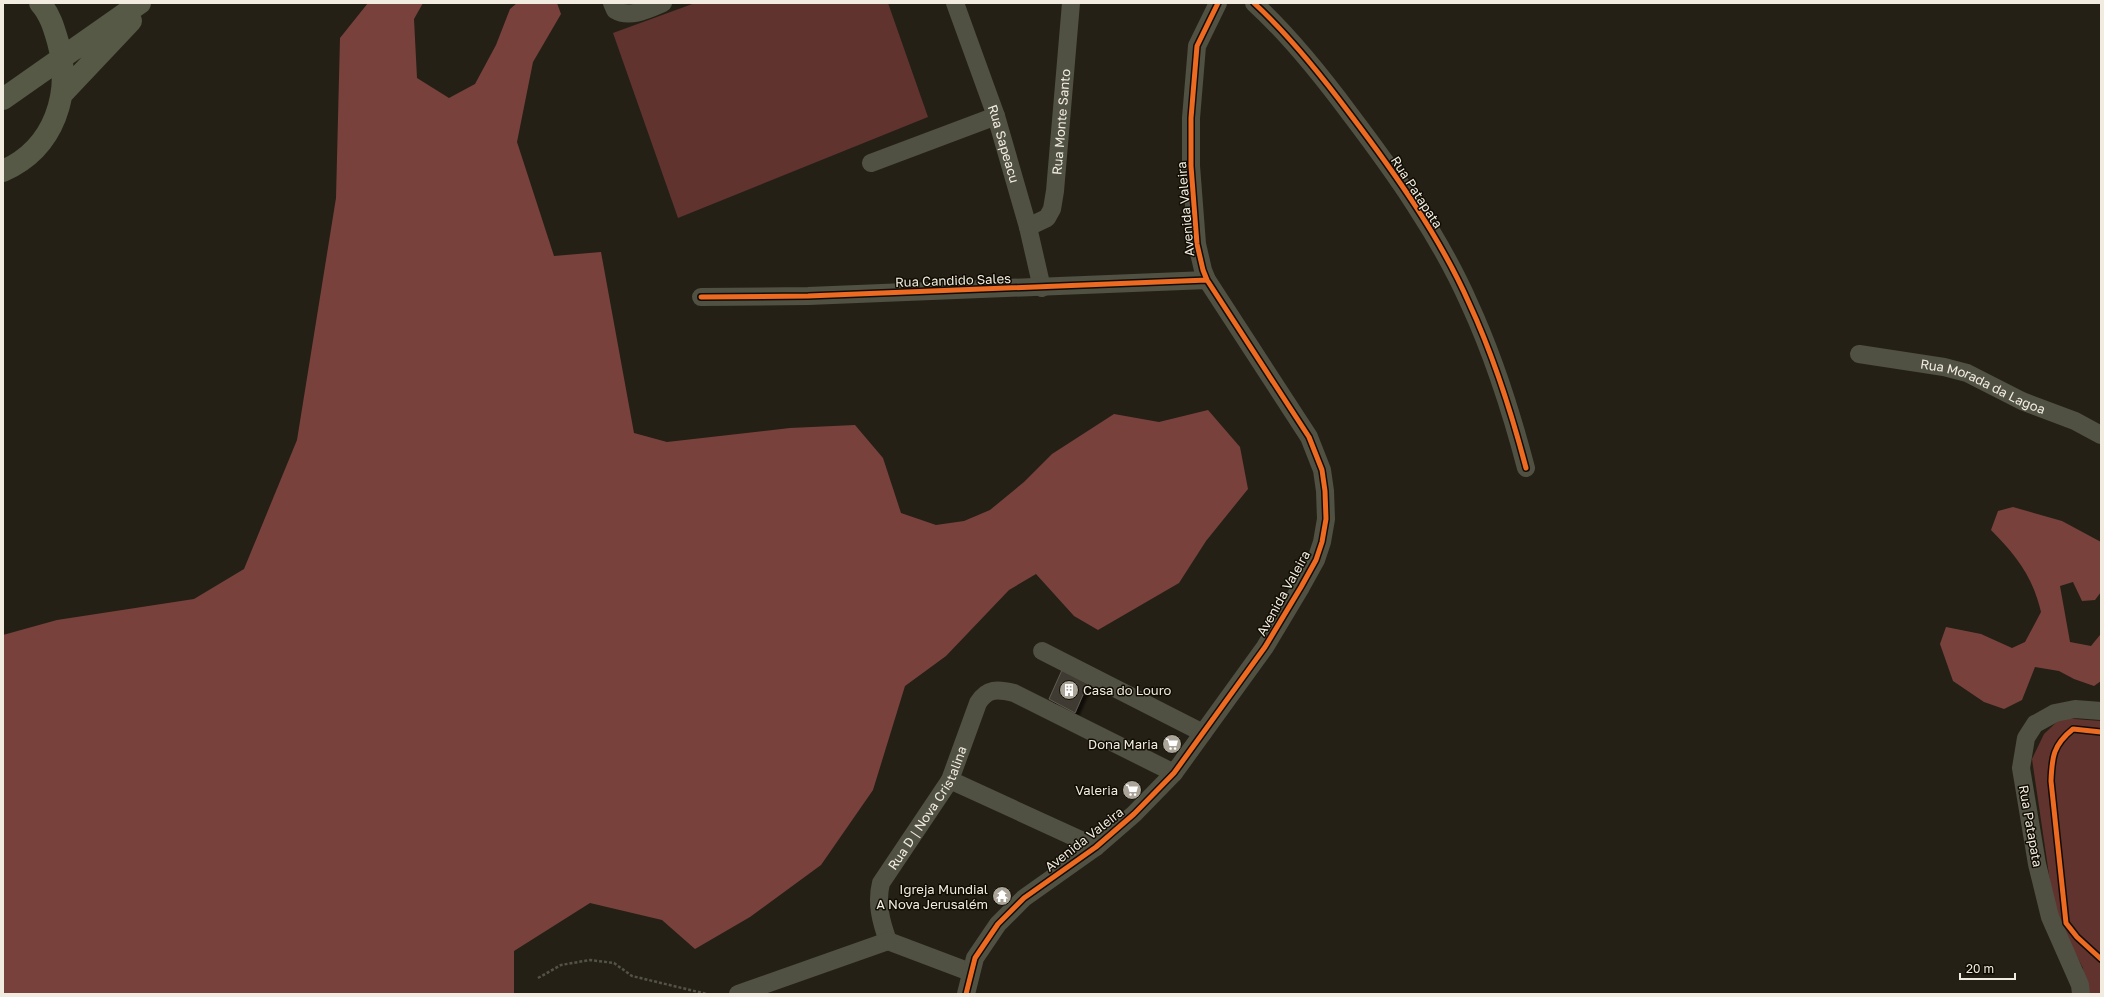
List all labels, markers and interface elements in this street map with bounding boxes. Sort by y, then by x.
street label: Rua Monte Santo [1048,68,1073,176]
street label: Rua Sapeacu [985,102,1023,185]
street label: Rua Patapata [1388,153,1446,231]
street label: Avenida Valeira [1173,161,1197,257]
street label: Rua Candido Sales [895,270,1011,290]
street label: Rua Morada da Lagoa [1919,355,2048,417]
street label: Avenida Valeira [1253,547,1313,639]
building icon: Casa do Louro [1058,679,1080,701]
place label: Casa do Louro [1083,682,1172,698]
supermarket icon: Dona Maria [1161,733,1183,755]
place label: Dona Maria [1088,736,1158,752]
street label: Rua D | Nova Cristalina [884,744,970,873]
supermarket icon: Valeria [1121,779,1143,801]
place label: Valeria [1075,782,1118,798]
street label: Rua Patapata [2016,784,2046,868]
street label: Avenida Valeira [1042,803,1126,875]
place label: Igreja Mundial A Nova Jerusalém [876,881,988,912]
temple icon: Igreja Mundial A Nova Jerusalém [991,885,1013,907]
scale bar [1960,955,2015,981]
text: 20 m [1966,961,1994,976]

